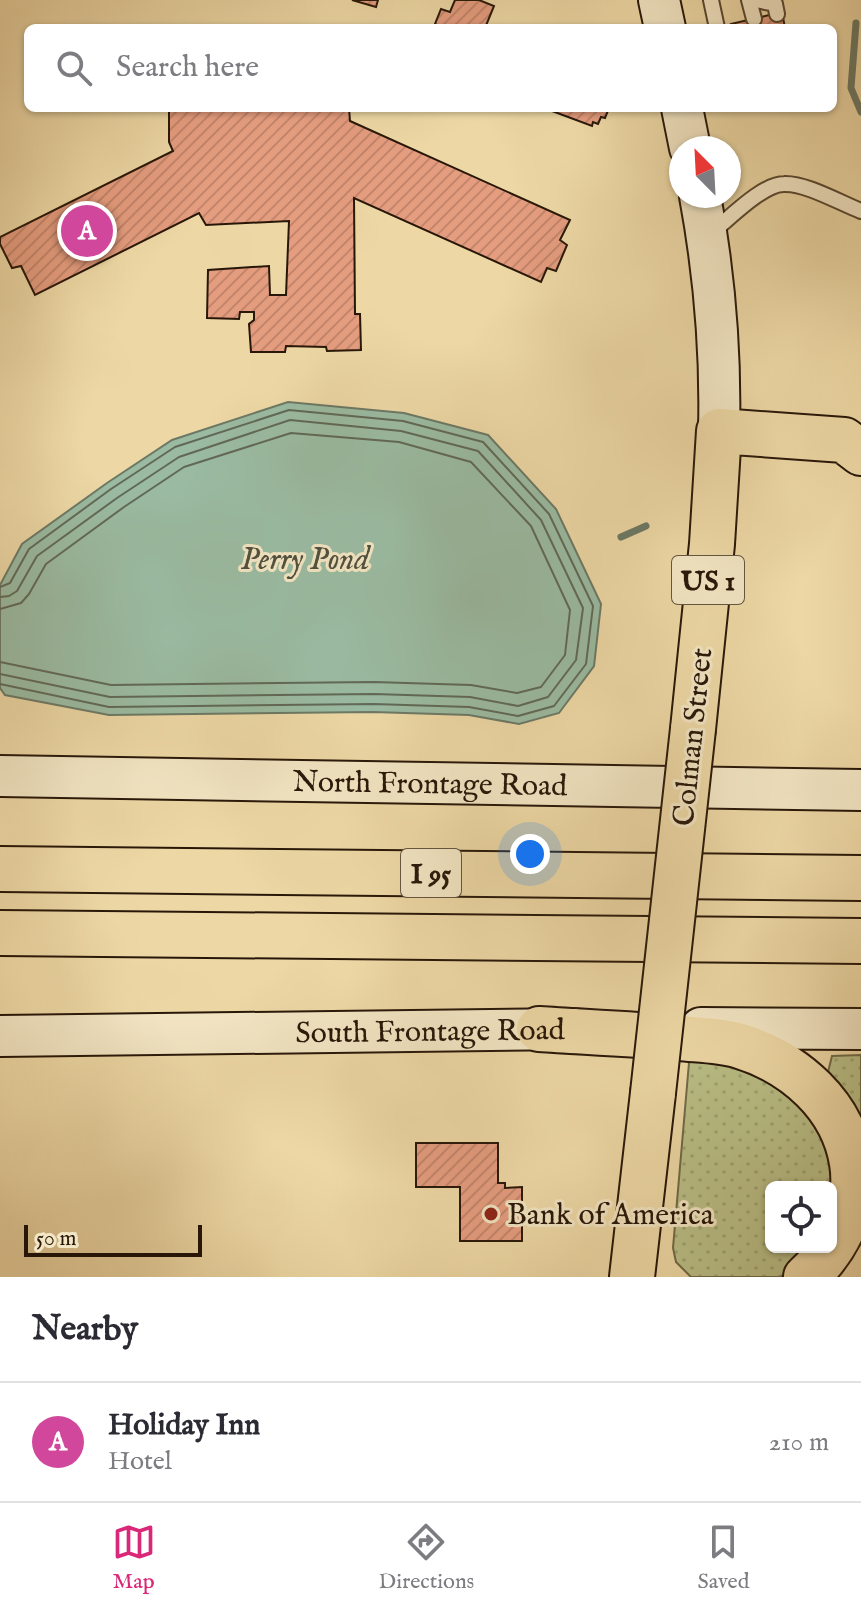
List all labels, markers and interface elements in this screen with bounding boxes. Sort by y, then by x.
search box [24,24,837,112]
icon: search [52,46,96,90]
text: Search here [116,49,259,87]
north arrow [669,136,741,208]
pin: A [61,201,113,261]
water label: Perry Pond [241,540,371,581]
road number: US 1 [672,556,744,604]
street label: Colman Street [666,646,722,828]
street label: North Frontage Road [292,764,568,806]
your location [510,834,550,874]
road number: I 95 [401,849,461,897]
street label: South Frontage Road [295,1012,566,1053]
map controls [765,1181,837,1253]
button: locate [765,1181,837,1253]
place label: Bank of America [507,1197,714,1235]
marker: Bank of America [482,1205,500,1223]
scale bar [24,1221,202,1257]
text: 50 m [36,1225,77,1253]
text: Nearby [32,1308,138,1351]
text: Holiday Inn [108,1407,260,1445]
text: A [49,1426,67,1459]
text: 210 m [769,1426,829,1459]
text: Hotel [108,1445,172,1478]
tab: Map [112,1520,156,1596]
tab: Directions [379,1520,474,1596]
tab: Saved [697,1520,749,1596]

